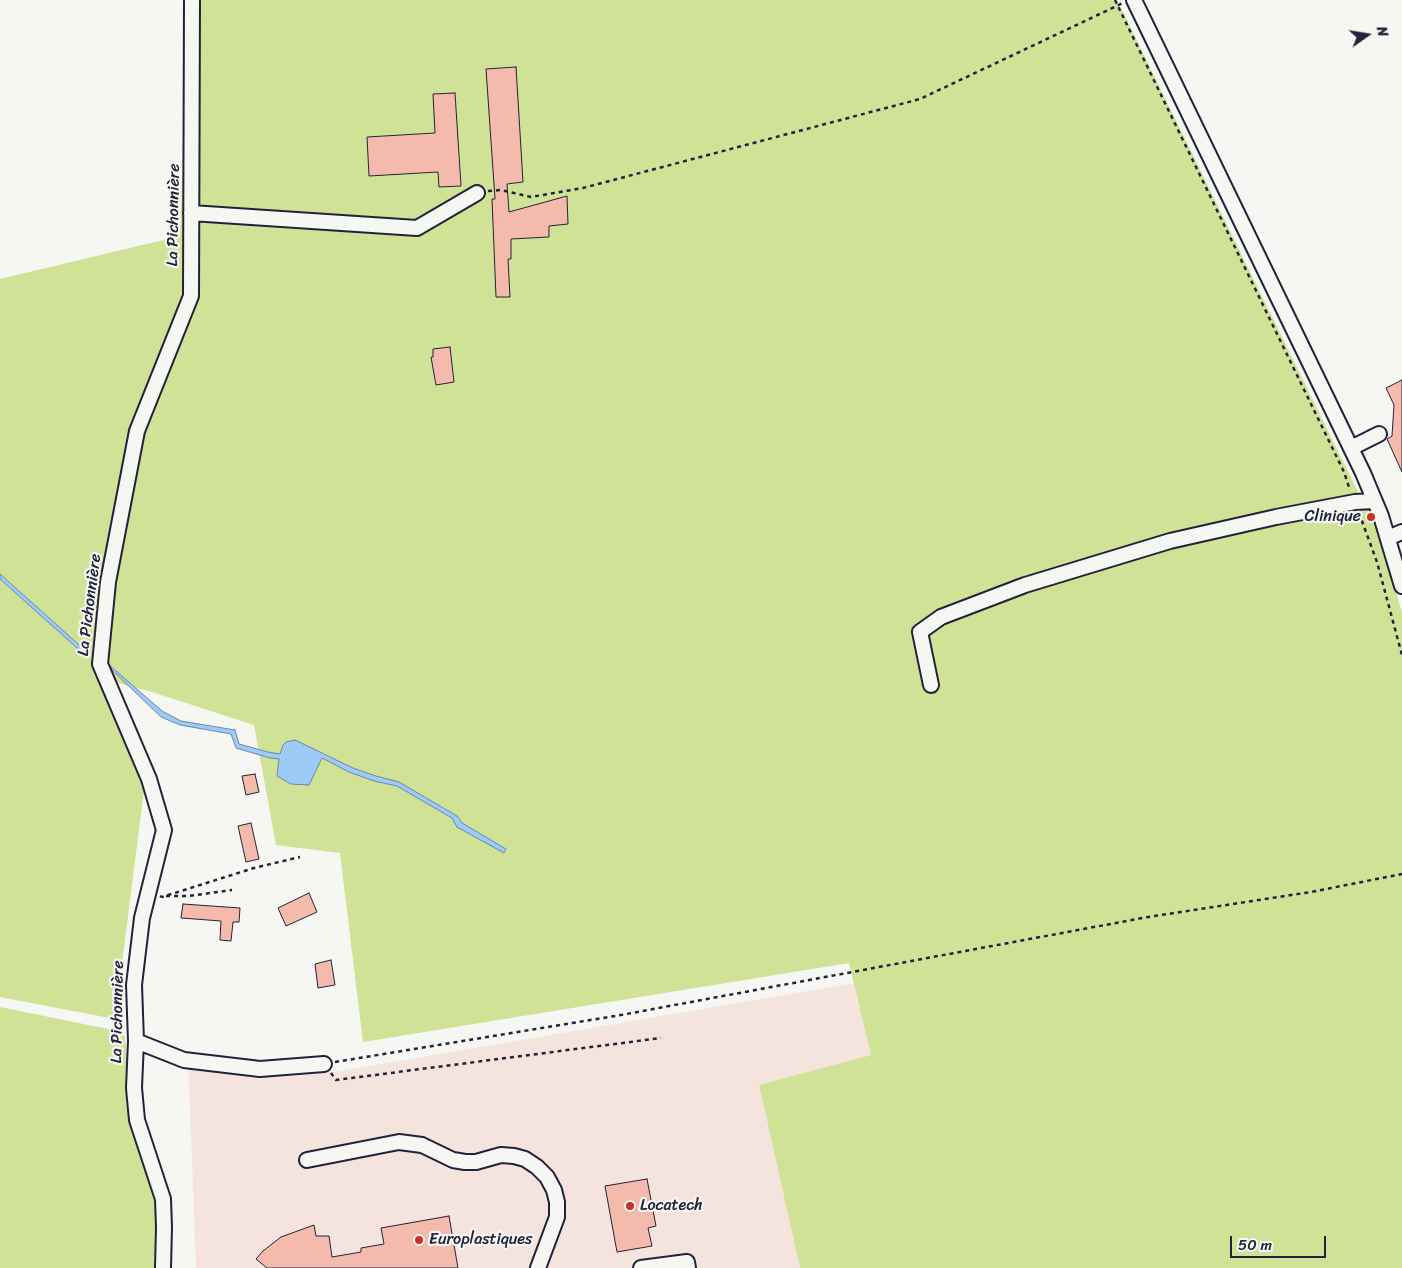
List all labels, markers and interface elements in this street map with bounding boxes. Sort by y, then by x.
north arrow [1342,10,1392,60]
text: N [1369,24,1395,39]
street label: La Pichonnière [164,163,184,267]
place label: Clinique [1304,507,1361,527]
marker: Clinique [1365,511,1377,523]
street label: La Pichonnière [74,553,106,657]
street label: La Pichonnière [108,960,128,1064]
place label: Locatech [640,1196,703,1216]
marker: Locatech [624,1200,636,1212]
scale bar [1232,1226,1328,1258]
place label: Europlastiques [429,1230,532,1250]
text: 50 m [1238,1232,1272,1258]
marker: Europlastiques [413,1234,425,1246]

